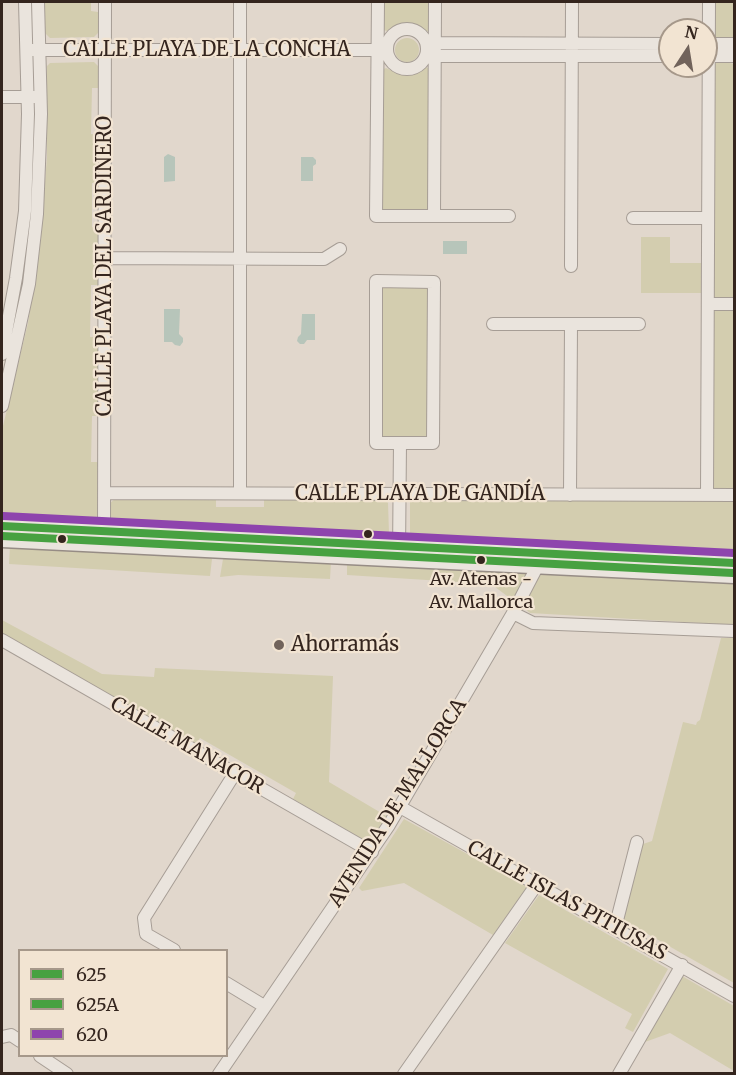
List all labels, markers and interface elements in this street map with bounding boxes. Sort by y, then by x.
north arrow [658,18,718,78]
text: N [683,21,700,43]
street label: CALLE PLAYA DE LA CONCHA [63,38,351,62]
street label: CALLE PLAYA DEL SARDINERO [93,116,117,416]
street label: CALLE PLAYA DE GANDÍA [295,482,545,506]
unlabelled marker [362,528,374,540]
unlabelled marker [56,533,68,545]
marker: Av. Atenas - Av. Mallorca [475,554,487,566]
place label: Av. Atenas - Av. Mallorca [429,569,533,612]
place label: Ahorramás [291,633,399,657]
marker: Ahorramás [272,638,286,652]
street label: CALLE MANACOR [106,692,268,800]
street label: AVENIDA DE MALLORCA [324,694,472,912]
street label: CALLE ISLAS PITIUSAS [463,836,671,966]
legend [18,949,228,1057]
text: 625 [76,963,107,986]
text: 625A [76,993,119,1016]
text: 620 [76,1023,108,1046]

